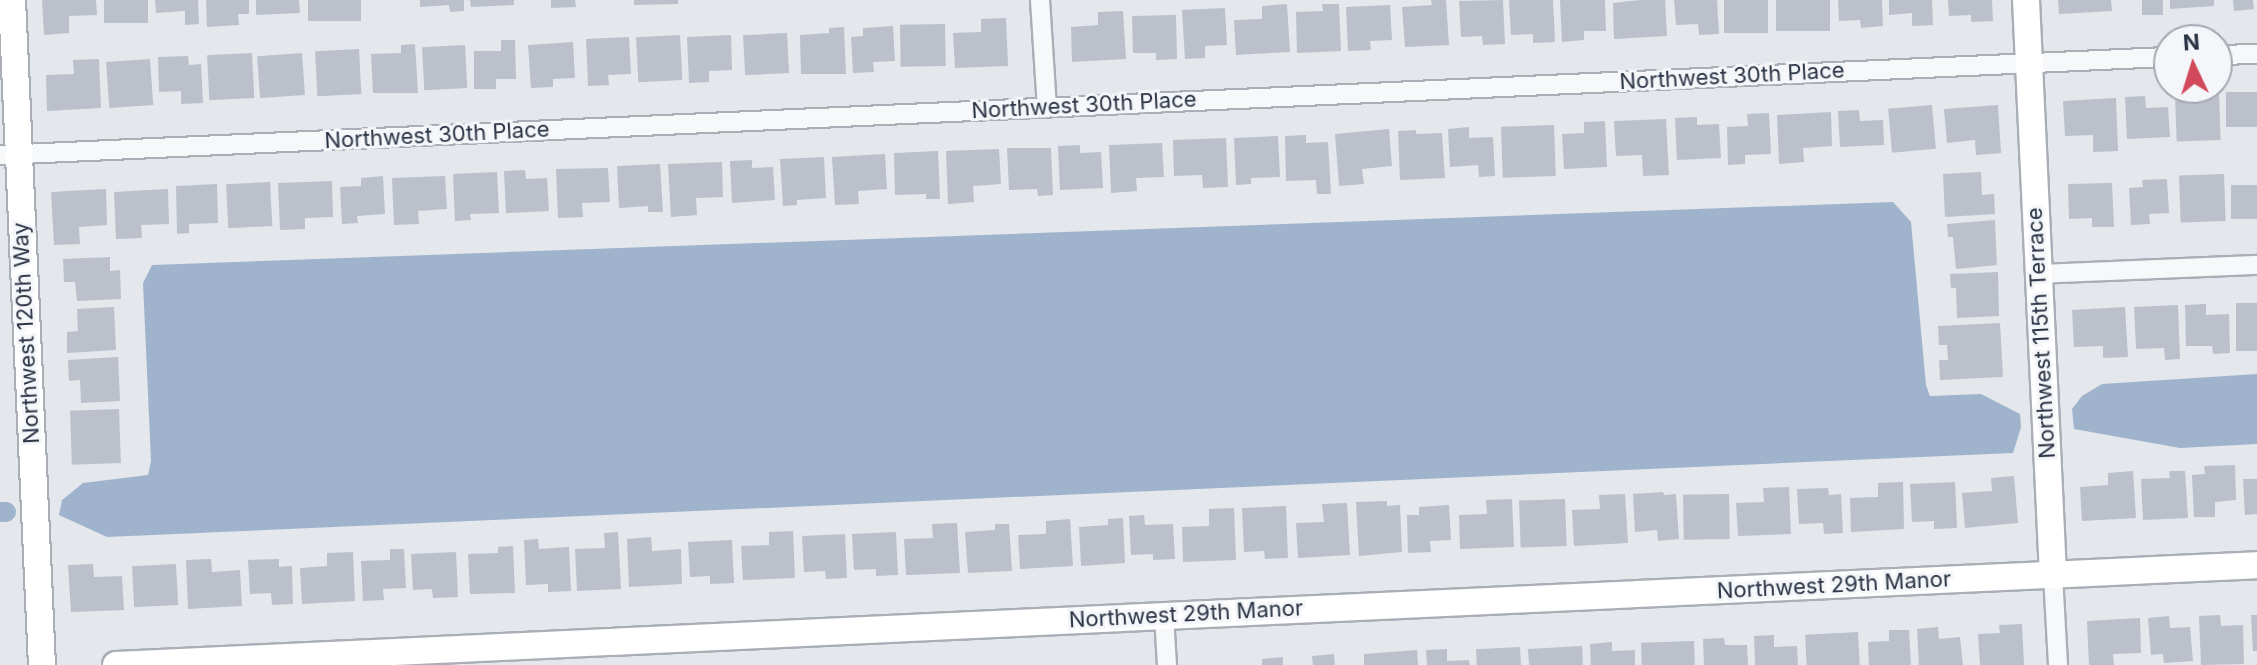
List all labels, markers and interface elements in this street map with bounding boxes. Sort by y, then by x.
north arrow [2153,24,2233,104]
text: N [2182,28,2201,56]
street label: Northwest 30th Place [1619,57,1845,95]
street label: Northwest 30th Place [971,86,1197,124]
street label: Northwest 30th Place [324,116,550,154]
street label: Northwest 115th Terrace [2021,207,2061,459]
street label: Northwest 120th Way [7,221,45,445]
street label: Northwest 29th Manor [1716,566,1952,604]
street label: Northwest 29th Manor [1068,595,1304,633]

